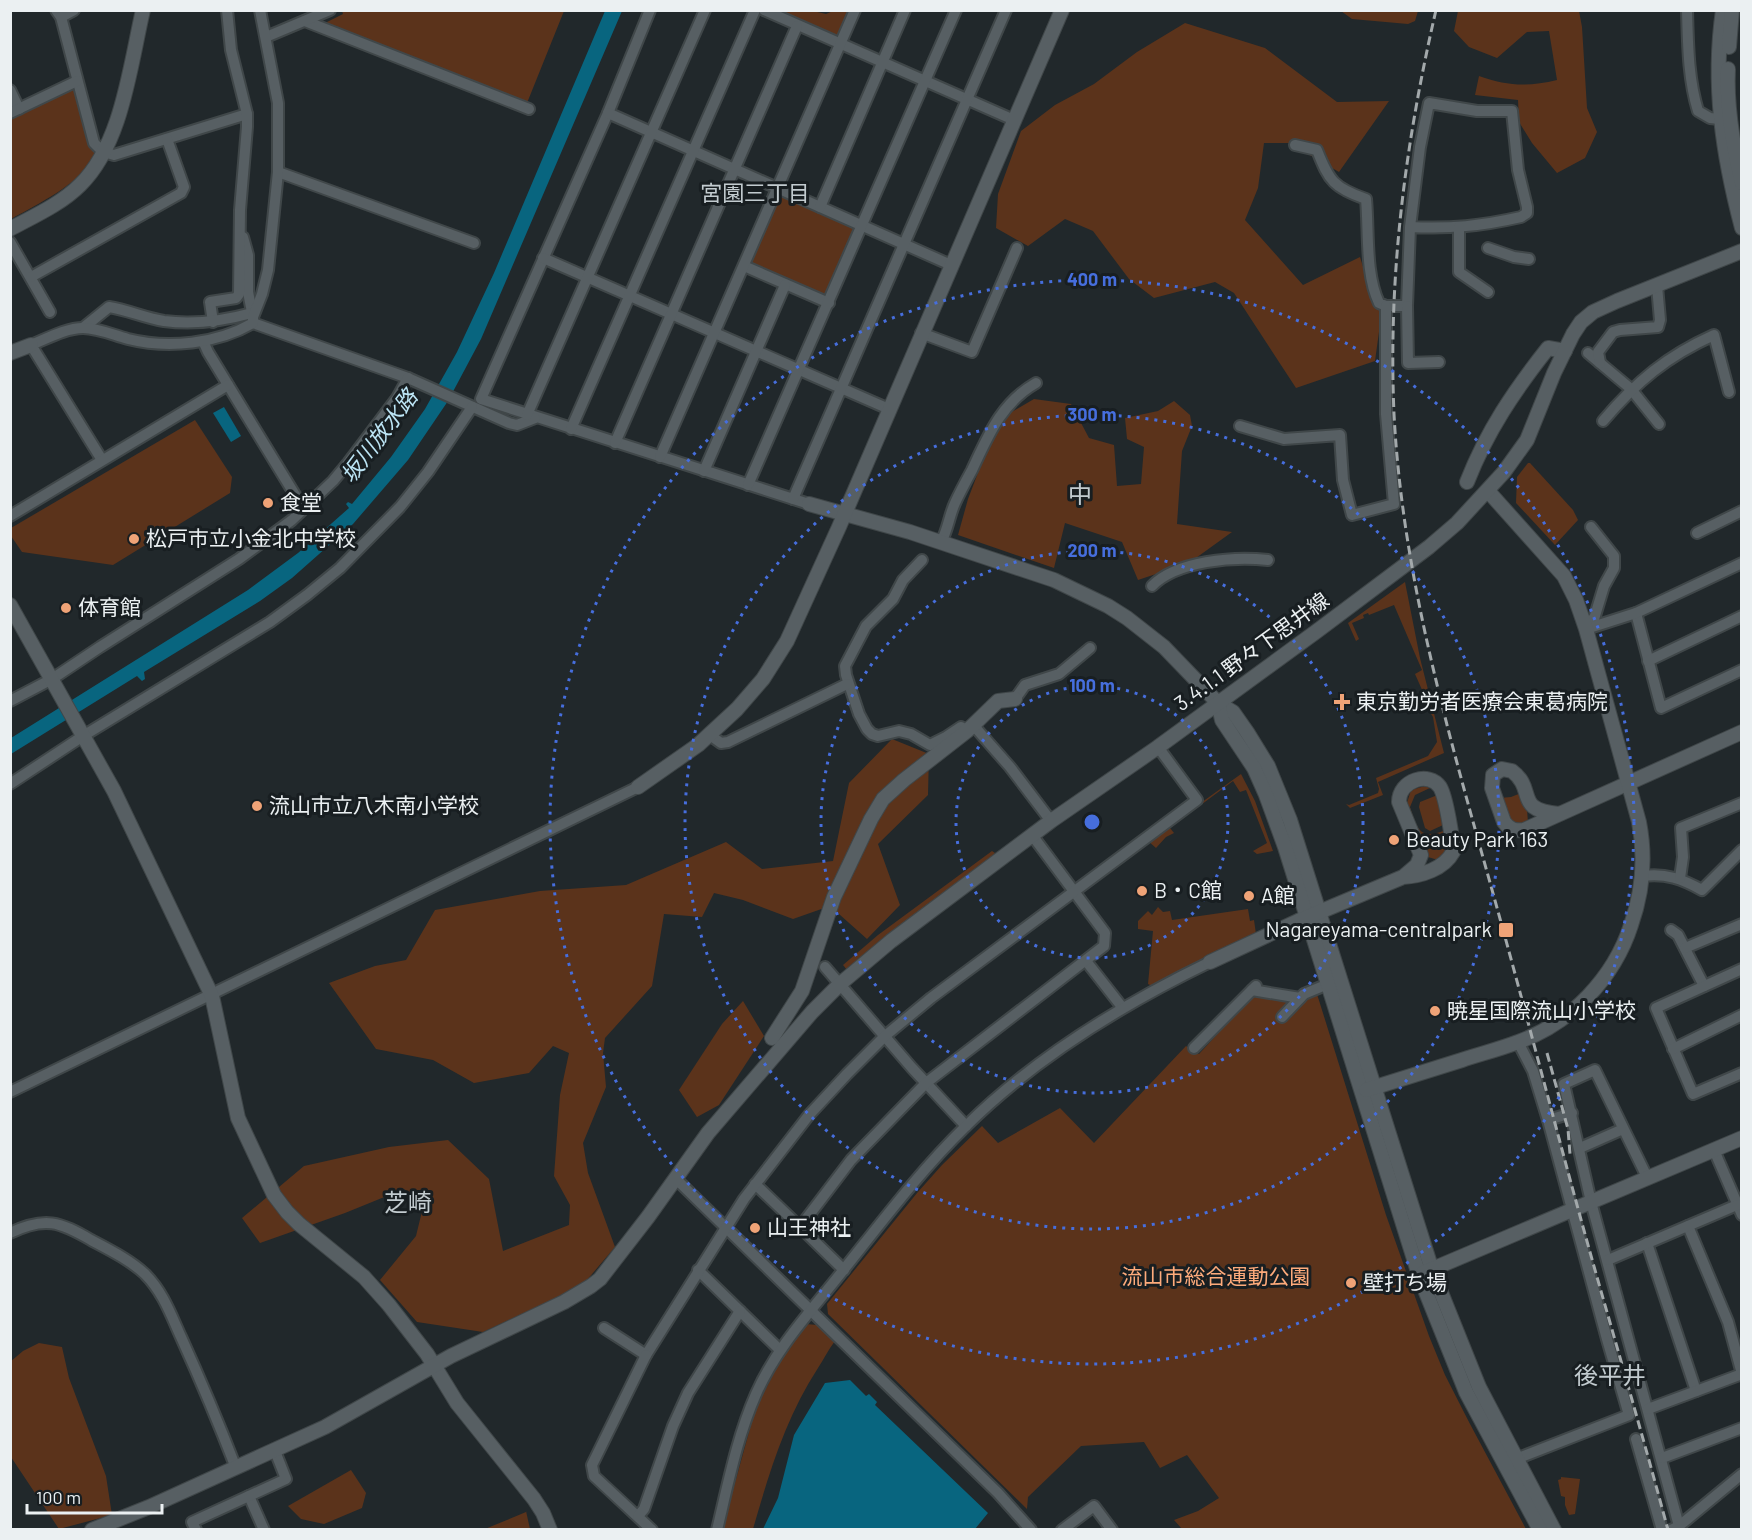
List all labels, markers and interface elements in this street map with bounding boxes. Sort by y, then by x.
district label: 宮園三丁目 [700,179,810,205]
text: 400 m [1067,268,1117,290]
water label: 坂川放水路 [335,382,423,487]
text: 300 m [1068,403,1116,425]
district label: 中 [1068,479,1092,508]
place label: 食堂 [280,489,322,514]
marker: 食堂 [261,496,275,510]
place label: 松戸市立小金北中学校 [146,525,356,550]
marker: 松戸市立小金北中学校 [127,532,141,546]
text: 200 m [1067,539,1117,561]
street label: 3.4.1.1 野々下思井線 [1169,586,1333,715]
place label: 体育館 [78,594,141,619]
marker: 体育館 [59,601,73,615]
text: 100 m [1069,674,1115,696]
place label: 東京勤労者医療会東葛病院 [1356,688,1608,713]
marker: 東京勤労者医療会東葛病院 [1333,693,1351,711]
place label: 流山市立八木南小学校 [269,792,479,817]
marker: 流山市立八木南小学校 [250,799,264,813]
centre of rings [1082,812,1102,832]
place label: Beauty Park 163 [1406,826,1548,851]
marker: Beauty Park 163 [1387,833,1401,847]
place label: B・C館 [1154,877,1222,902]
place label: A館 [1261,882,1295,907]
marker: B・C館 [1135,884,1149,898]
marker: A館 [1242,889,1256,903]
place label: Nagareyama-centralpark [1265,916,1492,941]
marker: Nagareyama-centralpark [1497,921,1515,939]
place label: 暁星国際流山小学校 [1447,997,1636,1022]
marker: 暁星国際流山小学校 [1428,1004,1442,1018]
district label: 芝崎 [384,1187,432,1216]
place label: 山王神社 [767,1214,851,1239]
marker: 山王神社 [748,1221,762,1235]
park label: 流山市総合運動公園 [1122,1263,1311,1288]
place label: 壁打ち場 [1363,1269,1447,1294]
marker: 壁打ち場 [1344,1276,1358,1290]
district label: 後平井 [1574,1360,1646,1389]
scale bar [27,1477,162,1515]
text: 100 m [36,1486,81,1508]

